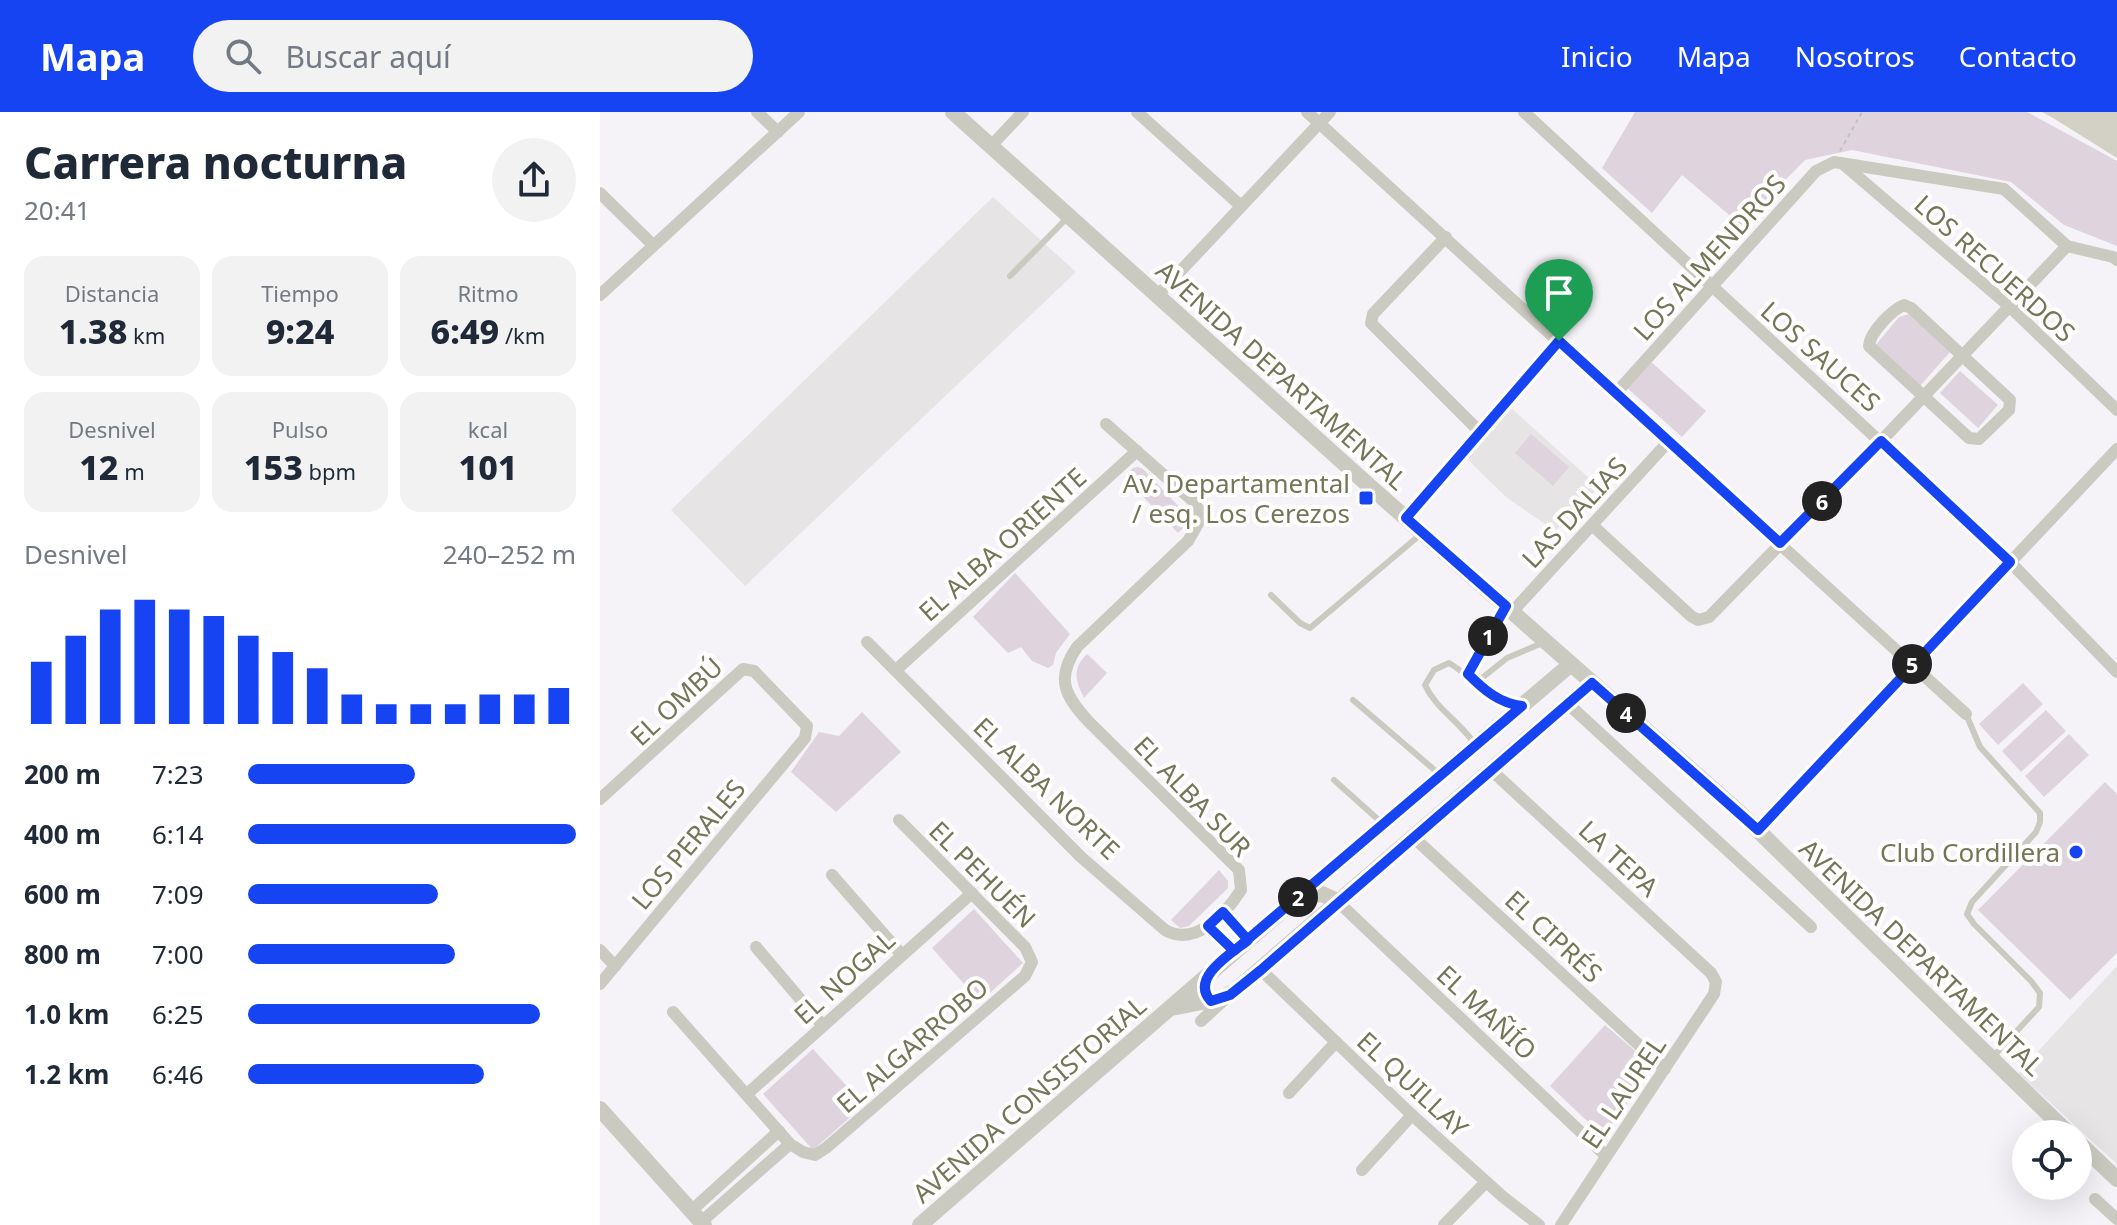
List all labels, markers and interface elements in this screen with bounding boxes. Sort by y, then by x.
search box [193,20,753,92]
text: Mapa [40,30,145,82]
icon: search [221,34,265,78]
text: Buscar aquí [285,36,451,77]
text: Inicio [1561,37,1633,75]
text: Mapa [1677,37,1751,75]
text: Nosotros [1795,37,1915,75]
text: Contacto [1959,37,2077,75]
text: Carrera nocturna [24,132,407,192]
button: share [492,138,576,222]
street label: LOS ALMENDROS [1625,166,1793,348]
street label: LOS RECUERDOS [1907,186,2083,350]
text: 20:41 [24,192,90,228]
street label: AVENIDA DEPARTAMENTAL [1149,252,1415,498]
pin [1525,259,1593,341]
icon: arrive [1537,271,1581,315]
text: Distancia [65,278,159,308]
text: Tiempo [261,278,339,308]
text: Ritmo [457,278,519,308]
street label: LOS SAUCES [1753,293,1889,419]
text: 1.38 [59,308,127,354]
text: 9:24 [266,308,334,354]
text: 6:49 [431,308,499,354]
text: km [127,320,165,350]
text: /km [499,320,545,350]
text: Desnivel [68,414,156,444]
text: Pulso [272,414,328,444]
text: kcal [468,414,508,444]
text: 12 [79,444,119,490]
text: 153 [244,444,303,490]
text: 101 [459,444,517,490]
street label: LAS DALIAS [1513,449,1635,575]
text: m [119,456,145,486]
text: bpm [303,456,356,486]
street label: EL ALBA ORIENTE [911,459,1093,629]
place label: Av. Departamental / esq. Los Cerezos [1123,465,1350,531]
pin: 6 [1802,481,1842,521]
text: 6 [1816,486,1828,516]
marker: Av. Departamental / esq. Los Cerezos [1357,489,1375,507]
text: Desnivel [24,536,127,572]
text: 240–252 m [443,536,576,572]
pin: 1 [1468,616,1508,656]
text: 1 [1482,621,1494,651]
pin: 5 [1892,644,1932,684]
street label: EL OMBÚ [622,649,730,753]
text: 5 [1906,649,1918,679]
pin: 4 [1606,693,1646,733]
text: 4 [1620,698,1632,728]
street label: EL ALBA NORTE [966,709,1128,867]
street label: EL ALBA SUR [1126,728,1260,864]
text: 200 m [24,756,101,792]
text: 7:23 [152,756,204,792]
street label: LOS PERALES [623,771,753,917]
street label: LA TEPA [1571,812,1667,904]
street label: EL PEHUÉN [922,813,1044,935]
text: 400 m [24,816,101,852]
text: 6:14 [152,816,204,852]
street label: AVENIDA DEPARTAMENTAL [1792,831,2052,1083]
place label: Club Cordillera [1880,834,2060,870]
marker: Club Cordillera [2067,843,2085,861]
text: 600 m [24,876,101,912]
text: 7:09 [152,876,204,912]
pin: 2 [1278,877,1318,917]
text: 2 [1292,882,1304,912]
street label: EL CIPRÉS [1498,882,1610,990]
street label: EL NOGAL [786,922,902,1032]
text: 800 m [24,936,101,972]
text: 7:00 [152,936,204,972]
street label: EL MAÑÍO [1429,957,1545,1067]
street label: EL ALGARROBO [829,969,995,1121]
street label: AVENIDA CONSISTORIAL [904,987,1154,1211]
text: 1.0 km [24,996,109,1032]
text: 6:25 [152,996,204,1032]
street label: EL QUILLAY [1350,1023,1477,1145]
street label: EL LAUREL [1572,1029,1674,1155]
text: 1.2 km [24,1056,109,1092]
text: 6:46 [152,1056,204,1092]
map controls [2012,1120,2092,1200]
button: locate [2012,1120,2092,1200]

